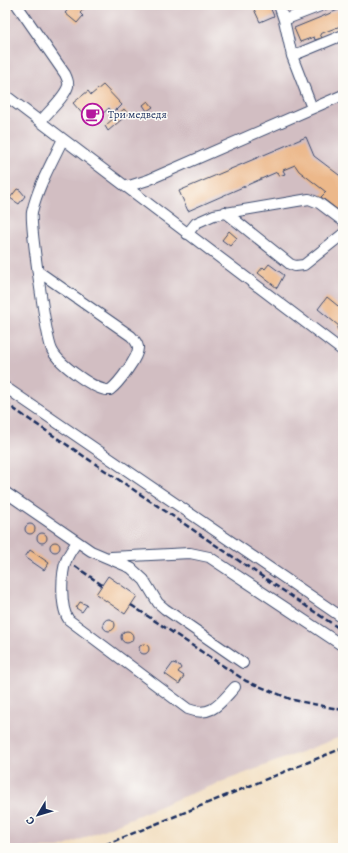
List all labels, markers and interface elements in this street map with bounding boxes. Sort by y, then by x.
cafe icon: Три медведя [79,101,105,127]
place label: Три медведя [108,107,167,122]
north arrow [18,795,58,835]
text: С [22,813,39,828]

